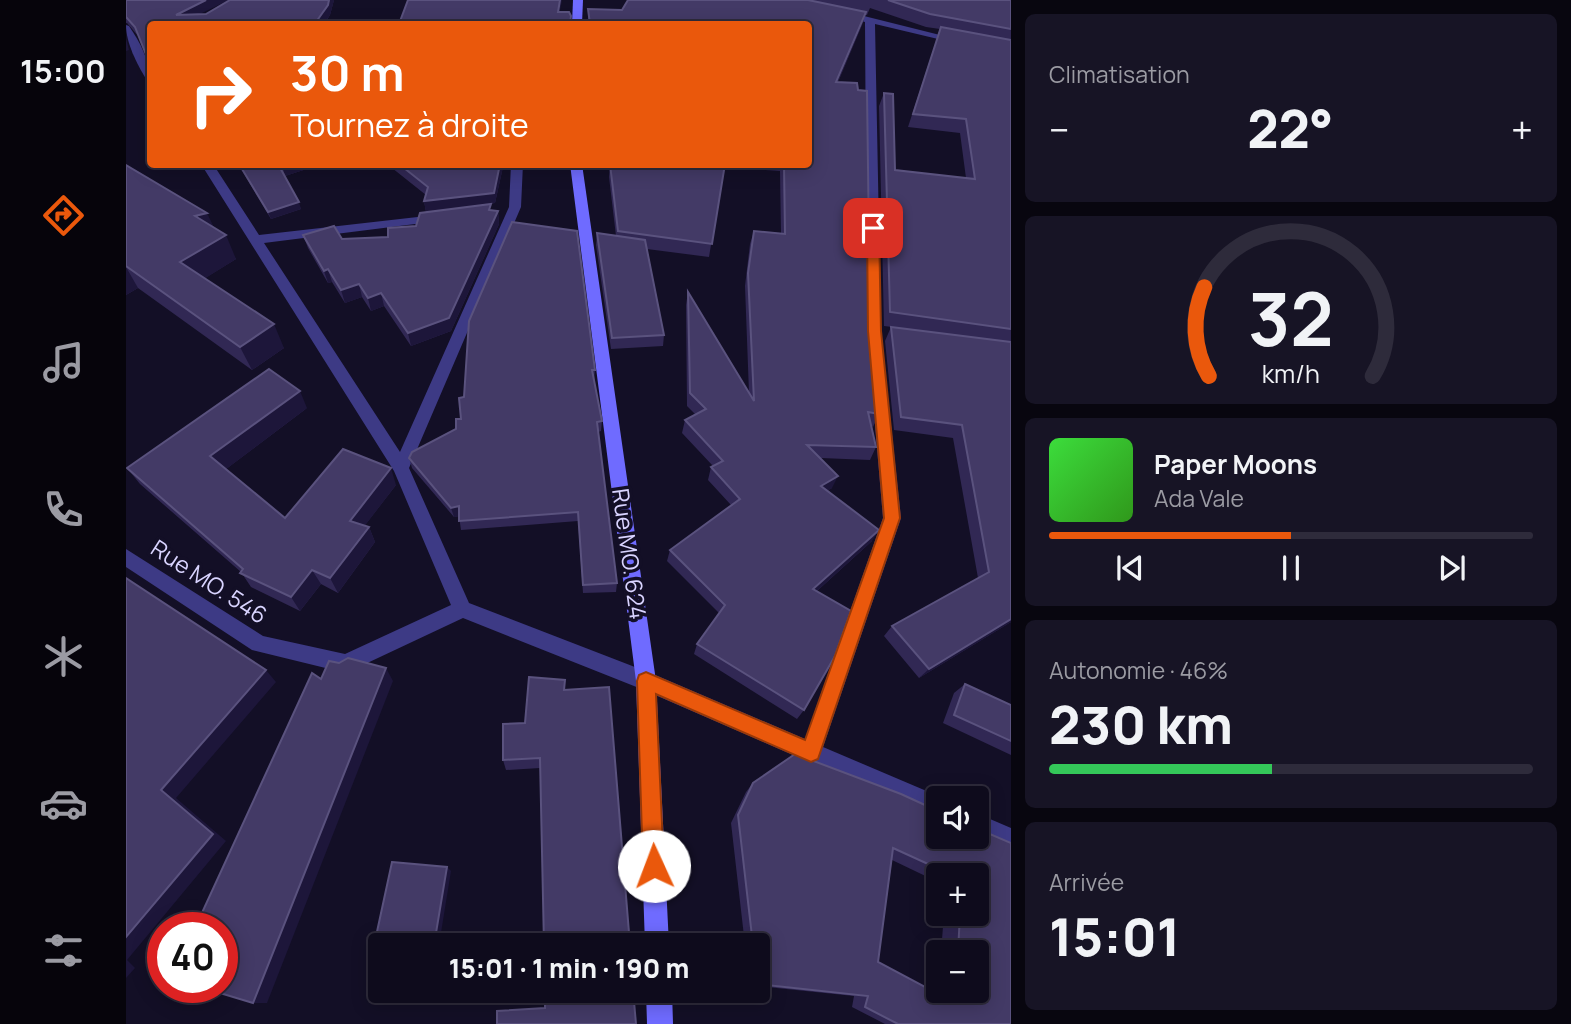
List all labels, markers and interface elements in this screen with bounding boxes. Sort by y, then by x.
text: 30 m [290,39,405,106]
text: 15:00 [20,49,106,93]
icon: right [175,49,266,140]
text: Climatisation [1049,58,1190,90]
text: 22° [1247,93,1333,164]
text: Tournez à droite [290,103,529,147]
text: − [1049,103,1070,155]
text: + [1511,103,1533,155]
icon: directions [39,191,88,240]
pin [843,198,903,258]
icon: arrive [854,209,892,247]
text: 32 [1248,268,1334,368]
icon: music [39,338,88,387]
text: km/h [1262,356,1320,391]
text: Paper Moons [1154,446,1317,482]
text: Ada Vale [1154,482,1244,514]
icon: phone [39,485,88,534]
street label: Rue MO. 624 [605,486,655,621]
street label: Rue MO. 546 [145,532,274,631]
icon: previous [1111,549,1149,587]
icon: pause [1272,549,1310,587]
icon: next [1433,549,1471,587]
icon: climate [39,632,88,681]
text: Autonomie · 46% [1049,654,1228,686]
text: 230 km [1049,689,1233,760]
icon: car [39,779,88,828]
map controls [926,786,989,1003]
button: sound [926,786,989,849]
position arrow [617,829,691,903]
button: + [926,863,989,926]
text: Arrivée [1049,866,1124,898]
text: 15:01 [1049,901,1180,972]
speed limit sign: 40 [147,912,238,1003]
icon: filters [39,926,88,975]
button: − [926,940,989,1003]
text: 15:01 · 1 min · 190 m [449,950,689,986]

